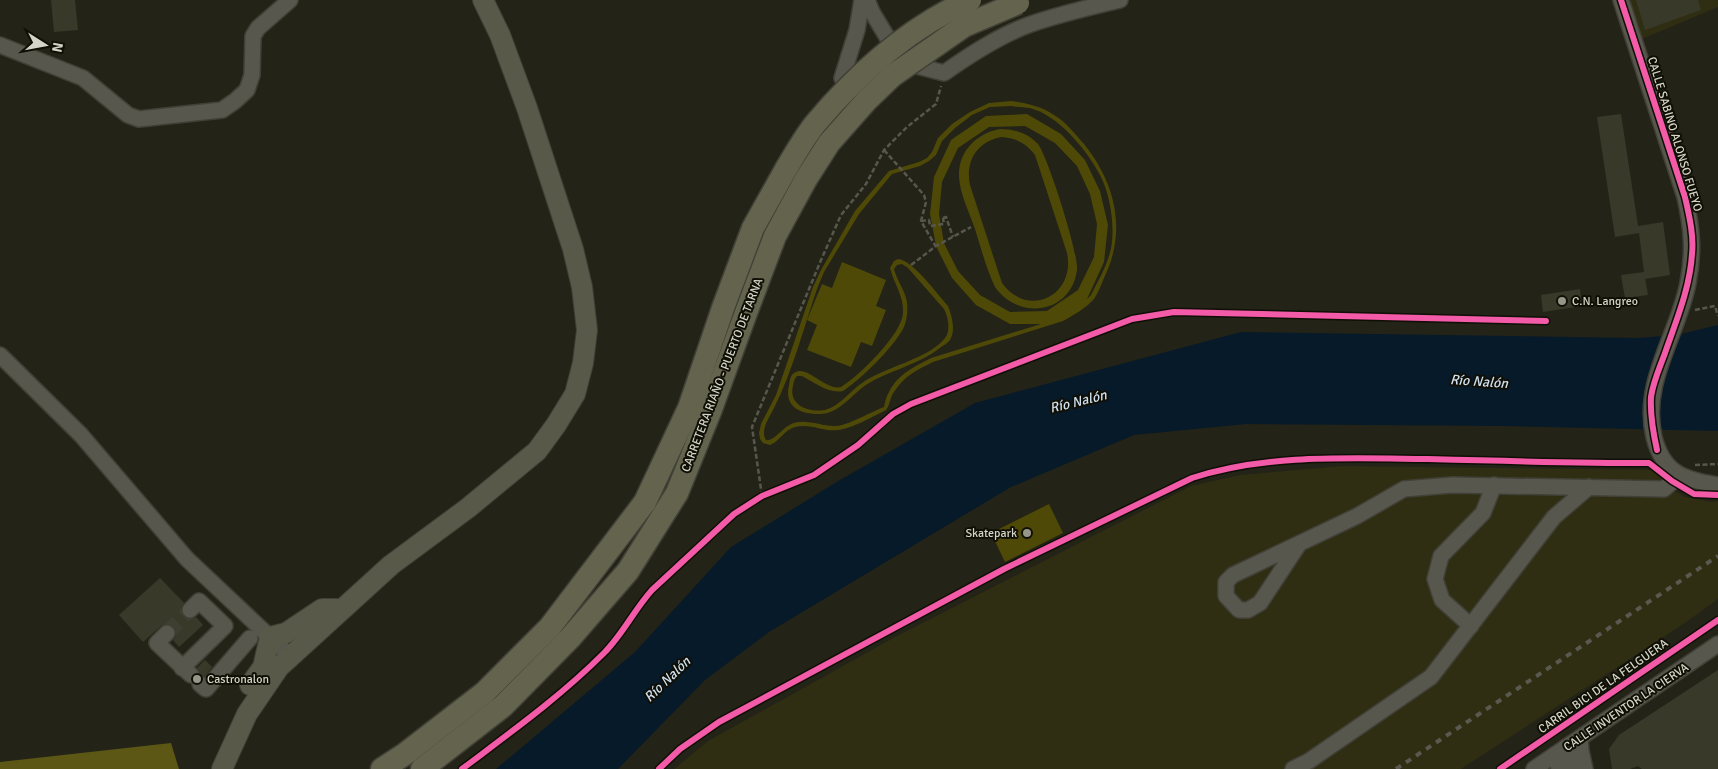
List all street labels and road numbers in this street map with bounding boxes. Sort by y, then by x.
street label: CALLE SABINO ALONSO FUEYO [1644,55,1705,213]
street label: CARRETERA RIAÑO - PUERTO DE TARNA [678,276,767,474]
street label: CARRIL BICI DE LA FELGUERA [1536,635,1672,737]
street label: CALLE INVENTOR LA CIERVA [1561,660,1692,755]

